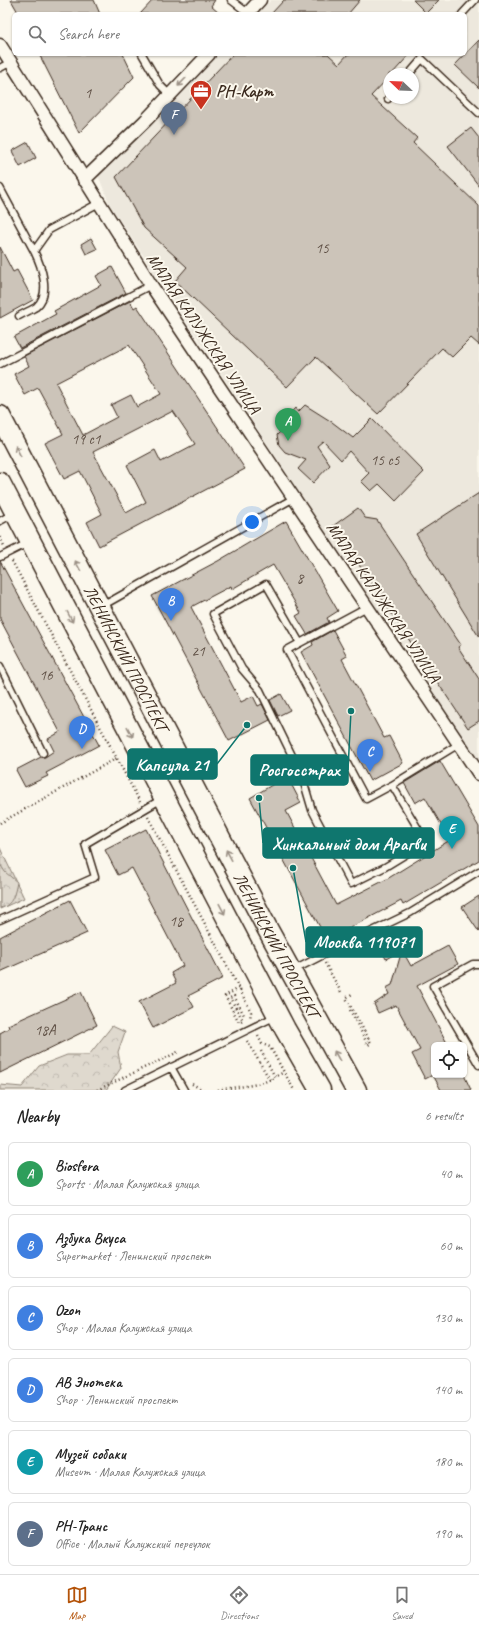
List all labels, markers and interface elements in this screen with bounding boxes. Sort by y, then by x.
search box [12,12,467,56]
icon: search [26,23,48,45]
text: Search here [58,25,119,44]
north arrow [383,68,419,104]
one-way arrow [177,77,187,87]
office icon: РН-Карт [188,78,214,111]
place label: РН-Карт [216,81,274,102]
house number: 1 [85,84,93,103]
pin: F [161,102,187,135]
house number: 15 [315,239,330,258]
street label: МАЛАЯ КАЛУЖСКАЯ УЛИЦА [142,249,266,419]
pin: A [275,408,301,441]
house number: 19 с1 [71,430,102,449]
one-way arrow [14,445,21,457]
house number: 15 с5 [370,451,401,470]
your location [242,512,262,532]
street label: МАЛАЯ КАЛУЖСКАЯ УЛИЦА [322,518,446,688]
one-way arrow [74,560,82,572]
house number: 8 [297,569,305,588]
street label: ЛЕНИНСКИЙ ПРОСПЕКТ [79,582,174,739]
pin: B [158,588,184,621]
one-way arrow [67,610,74,622]
house number: 21 [191,642,206,661]
house number: 16 [39,666,54,685]
pin: D [69,716,95,749]
one-way arrow [127,726,134,738]
pin: C [357,739,383,772]
callout: Капсула 21 [128,749,217,779]
text: Капсула 21 [135,754,211,776]
callout: Росгосстрах [251,755,348,785]
text: Росгосстрах [258,759,341,781]
pin: E [439,816,465,849]
callout: Хинкальный дом Арагви [263,828,434,858]
text: Хинкальный дом Арагви [272,833,428,855]
one-way arrow [225,849,232,861]
street label: ЛЕНИНСКИЙ ПРОСПЕКТ [229,869,326,1025]
one-way arrow [219,903,227,915]
house number: 18 [169,912,184,931]
callout: Москва 119071 [306,927,422,957]
text: Москва 119071 [314,931,416,953]
house number: 18А [34,1021,57,1040]
map controls [431,1042,467,1078]
button: locate [431,1042,467,1078]
one-way arrow [333,1050,340,1062]
text: Nearby [16,1106,59,1127]
text: 6 results [425,1108,463,1124]
text: Biosfera [55,1157,98,1176]
text: A [27,1166,33,1182]
text: 40 m [440,1166,462,1182]
text: Sports · Малая Калужская улица [55,1176,199,1192]
text: Азбука Вкуса [55,1229,125,1248]
text: B [27,1238,33,1254]
text: 60 m [440,1238,462,1254]
text: Supermarket · Ленинский проспект [55,1248,211,1264]
text: Ozon [55,1301,80,1320]
text: C [27,1310,33,1326]
text: 130 m [434,1310,462,1326]
text: Shop · Малая Калужская улица [55,1320,192,1336]
text: АВ Энотека [55,1373,122,1392]
text: D [26,1382,34,1398]
text: 140 m [434,1382,462,1398]
text: Shop · Ленинский проспект [55,1392,178,1408]
text: Музей собаки [55,1445,126,1464]
text: E [27,1454,33,1470]
text: 180 m [434,1454,462,1470]
text: Museum · Малая Калужская улица [55,1464,205,1480]
text: РН-Транс [55,1517,107,1536]
text: F [27,1526,33,1542]
text: 190 m [434,1526,462,1542]
text: Office · Малый Калужский переулок [55,1536,210,1552]
tab: Map [66,1584,88,1622]
tab: Directions [220,1584,259,1622]
tab: Saved [391,1584,413,1622]

